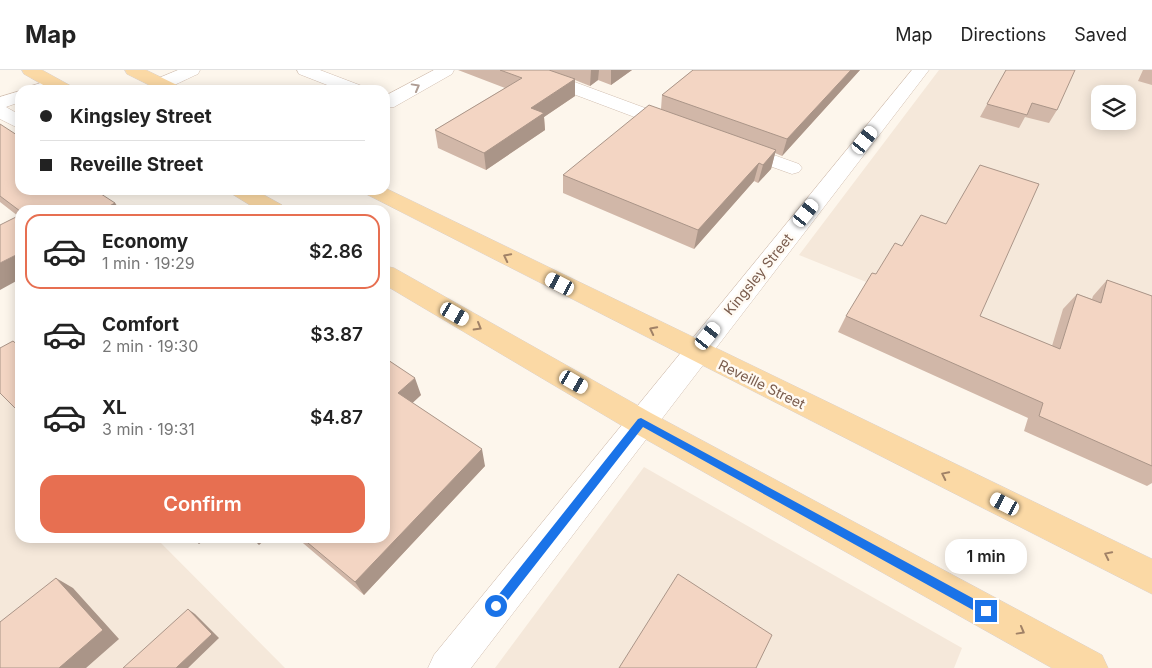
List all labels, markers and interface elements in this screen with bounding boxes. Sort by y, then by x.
text: Map [25,20,76,49]
text: Map [895,24,933,45]
text: Directions [961,24,1046,45]
text: Saved [1074,24,1127,45]
one-way arrow [410,83,419,93]
map controls [1091,85,1136,130]
button: layers [1091,85,1136,130]
text: Kingsley Street [70,105,212,128]
car [849,124,880,156]
text: Reveille Street [70,153,203,176]
car [790,197,821,229]
icon: car [42,229,87,274]
text: Economy [102,230,188,253]
street label: Kingsley Street [720,230,796,318]
text: $2.86 [309,240,363,263]
text: 1 min · 19:29 [102,253,195,273]
one-way arrow [503,253,512,263]
car [543,271,576,297]
car [438,300,471,328]
icon: car [42,312,87,357]
text: Comfort [102,313,179,336]
car [692,320,723,352]
one-way arrow [473,321,482,331]
text: $3.87 [310,323,363,346]
one-way arrow [649,326,658,336]
text: 2 min · 19:30 [102,336,198,356]
street label: Reveille Street [716,356,808,412]
car [557,368,590,396]
icon: car [42,395,87,440]
text: XL [102,396,127,419]
text: $4.87 [310,406,363,429]
text: 3 min · 19:31 [102,419,195,439]
one-way arrow [941,470,950,481]
button: Confirm [40,475,365,533]
car [988,491,1021,517]
callout: 1 min [945,538,1027,574]
text: 1 min [966,546,1006,566]
one-way arrow [1104,551,1113,561]
route start [485,595,507,617]
route end [975,600,997,622]
one-way arrow [1016,625,1025,635]

